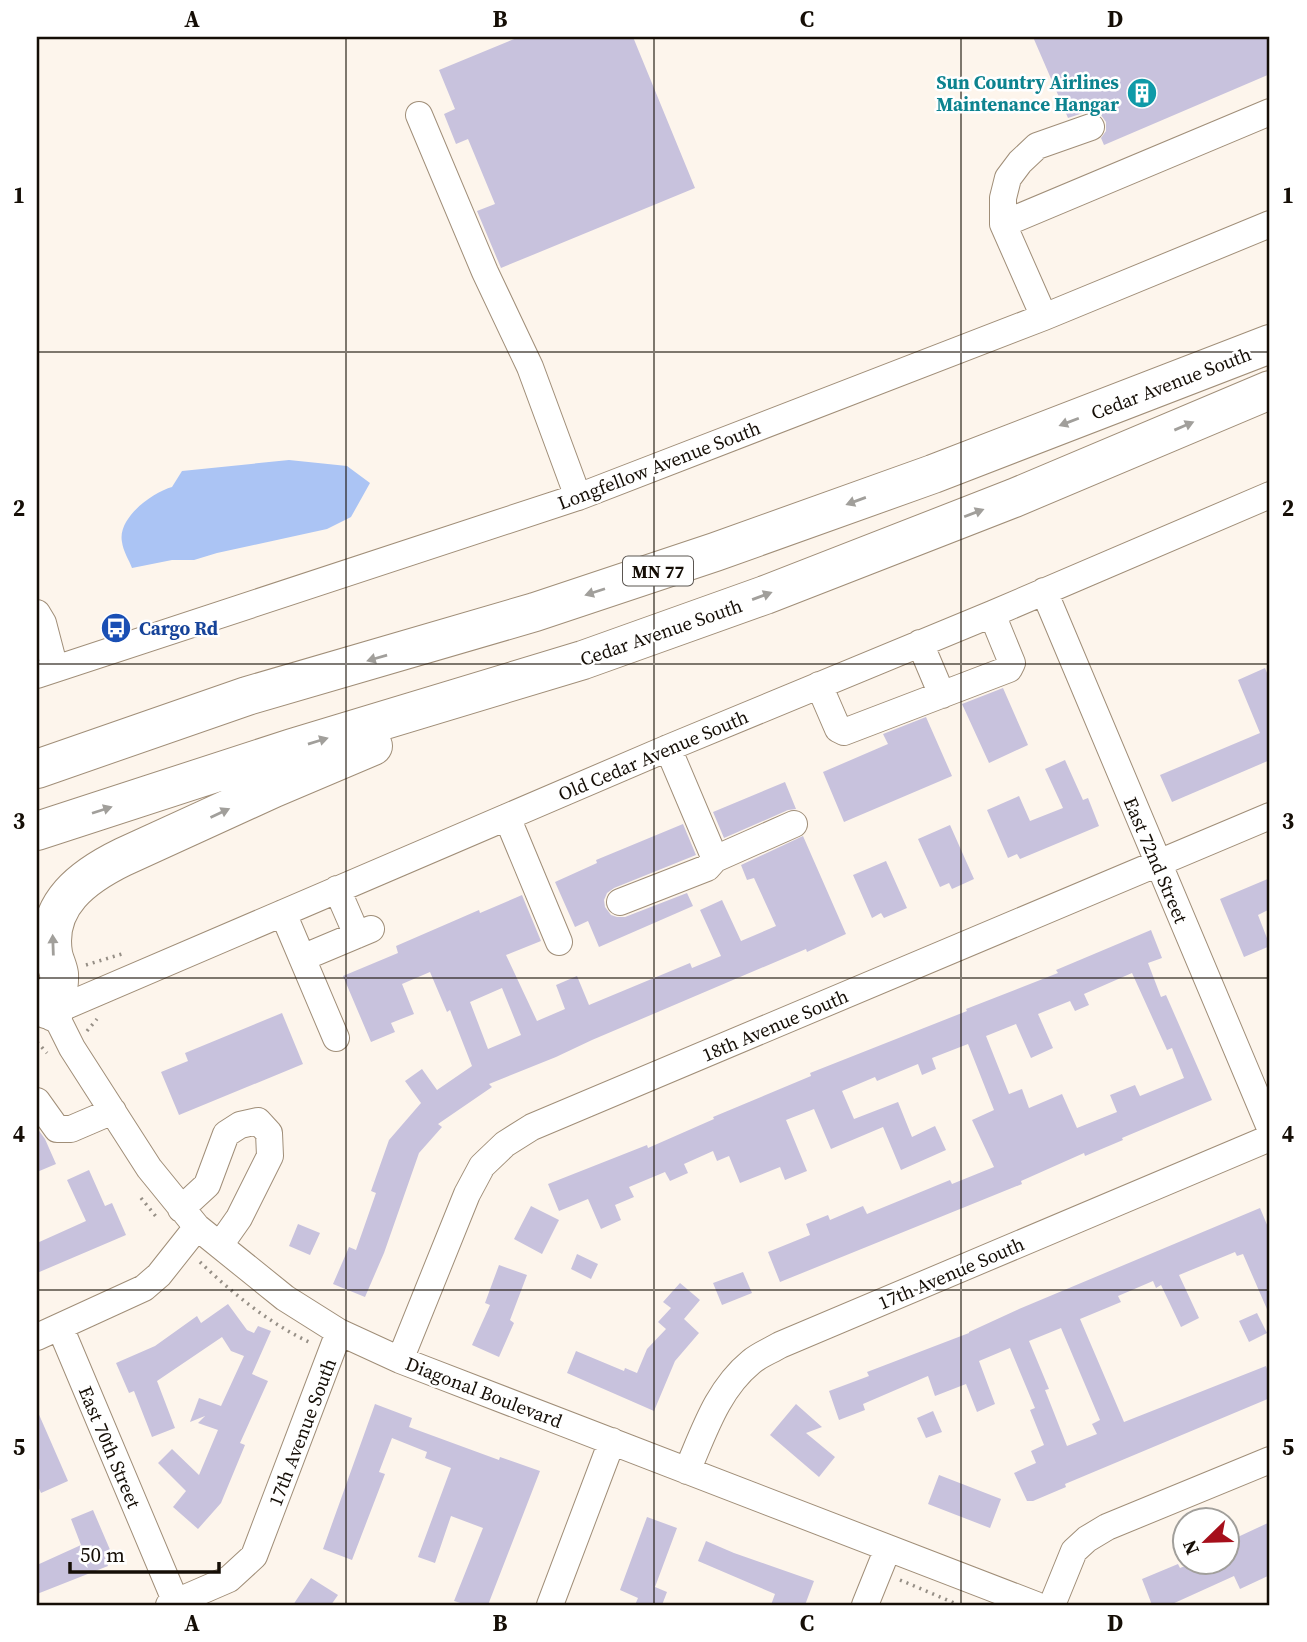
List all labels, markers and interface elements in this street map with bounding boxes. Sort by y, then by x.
text: A [184,3,200,35]
text: B [493,3,508,35]
text: C [800,3,814,35]
text: D [1107,3,1123,35]
place label: Sun Country Airlines Maintenance Hangar [936,69,1119,117]
building icon: Sun Country Airlines Maintenance Hangar [1125,76,1159,110]
text: 1 [13,179,25,211]
text: 1 [1282,179,1294,211]
street label: Cedar Avenue South [1087,340,1255,426]
street label: Longfellow Avenue South [554,414,764,516]
one-way arrow [1059,416,1080,427]
one-way arrow [1174,420,1195,431]
text: 2 [13,492,25,524]
text: 2 [1282,492,1294,524]
one-way arrow [846,496,867,507]
one-way arrow [964,508,985,519]
road number: MN 77 [623,556,693,586]
one-way arrow [584,587,605,598]
one-way arrow [752,590,773,601]
street label: Cedar Avenue South [577,592,745,672]
bus stop icon: Cargo Rd [99,611,133,645]
place label: Cargo Rd [139,615,218,641]
one-way arrow [367,653,388,663]
street label: Old Cedar Avenue South [554,703,752,807]
one-way arrow [308,735,329,745]
street label: East 72nd Street [1118,793,1195,928]
one-way arrow [91,804,112,815]
text: 3 [13,805,25,837]
text: 3 [1282,805,1294,837]
one-way arrow [210,807,230,819]
one-way arrow [48,933,59,955]
street label: 18th Avenue South [698,982,852,1068]
text: 4 [13,1118,25,1150]
text: 4 [1282,1118,1294,1150]
street label: 17th Avenue South [874,1230,1028,1316]
street label: Diagonal Boulevard [402,1350,566,1434]
street label: 17th Avenue South [262,1354,342,1510]
street label: East 70th Street [73,1382,148,1513]
text: 5 [13,1431,25,1463]
text: 5 [1282,1431,1294,1463]
north arrow [1170,1506,1240,1576]
scale bar [70,1530,219,1574]
text: N [1176,1536,1205,1559]
text: 50 m [80,1540,125,1569]
text: A [184,1607,200,1639]
text: B [493,1607,508,1639]
text: C [800,1607,814,1639]
text: D [1107,1607,1123,1639]

